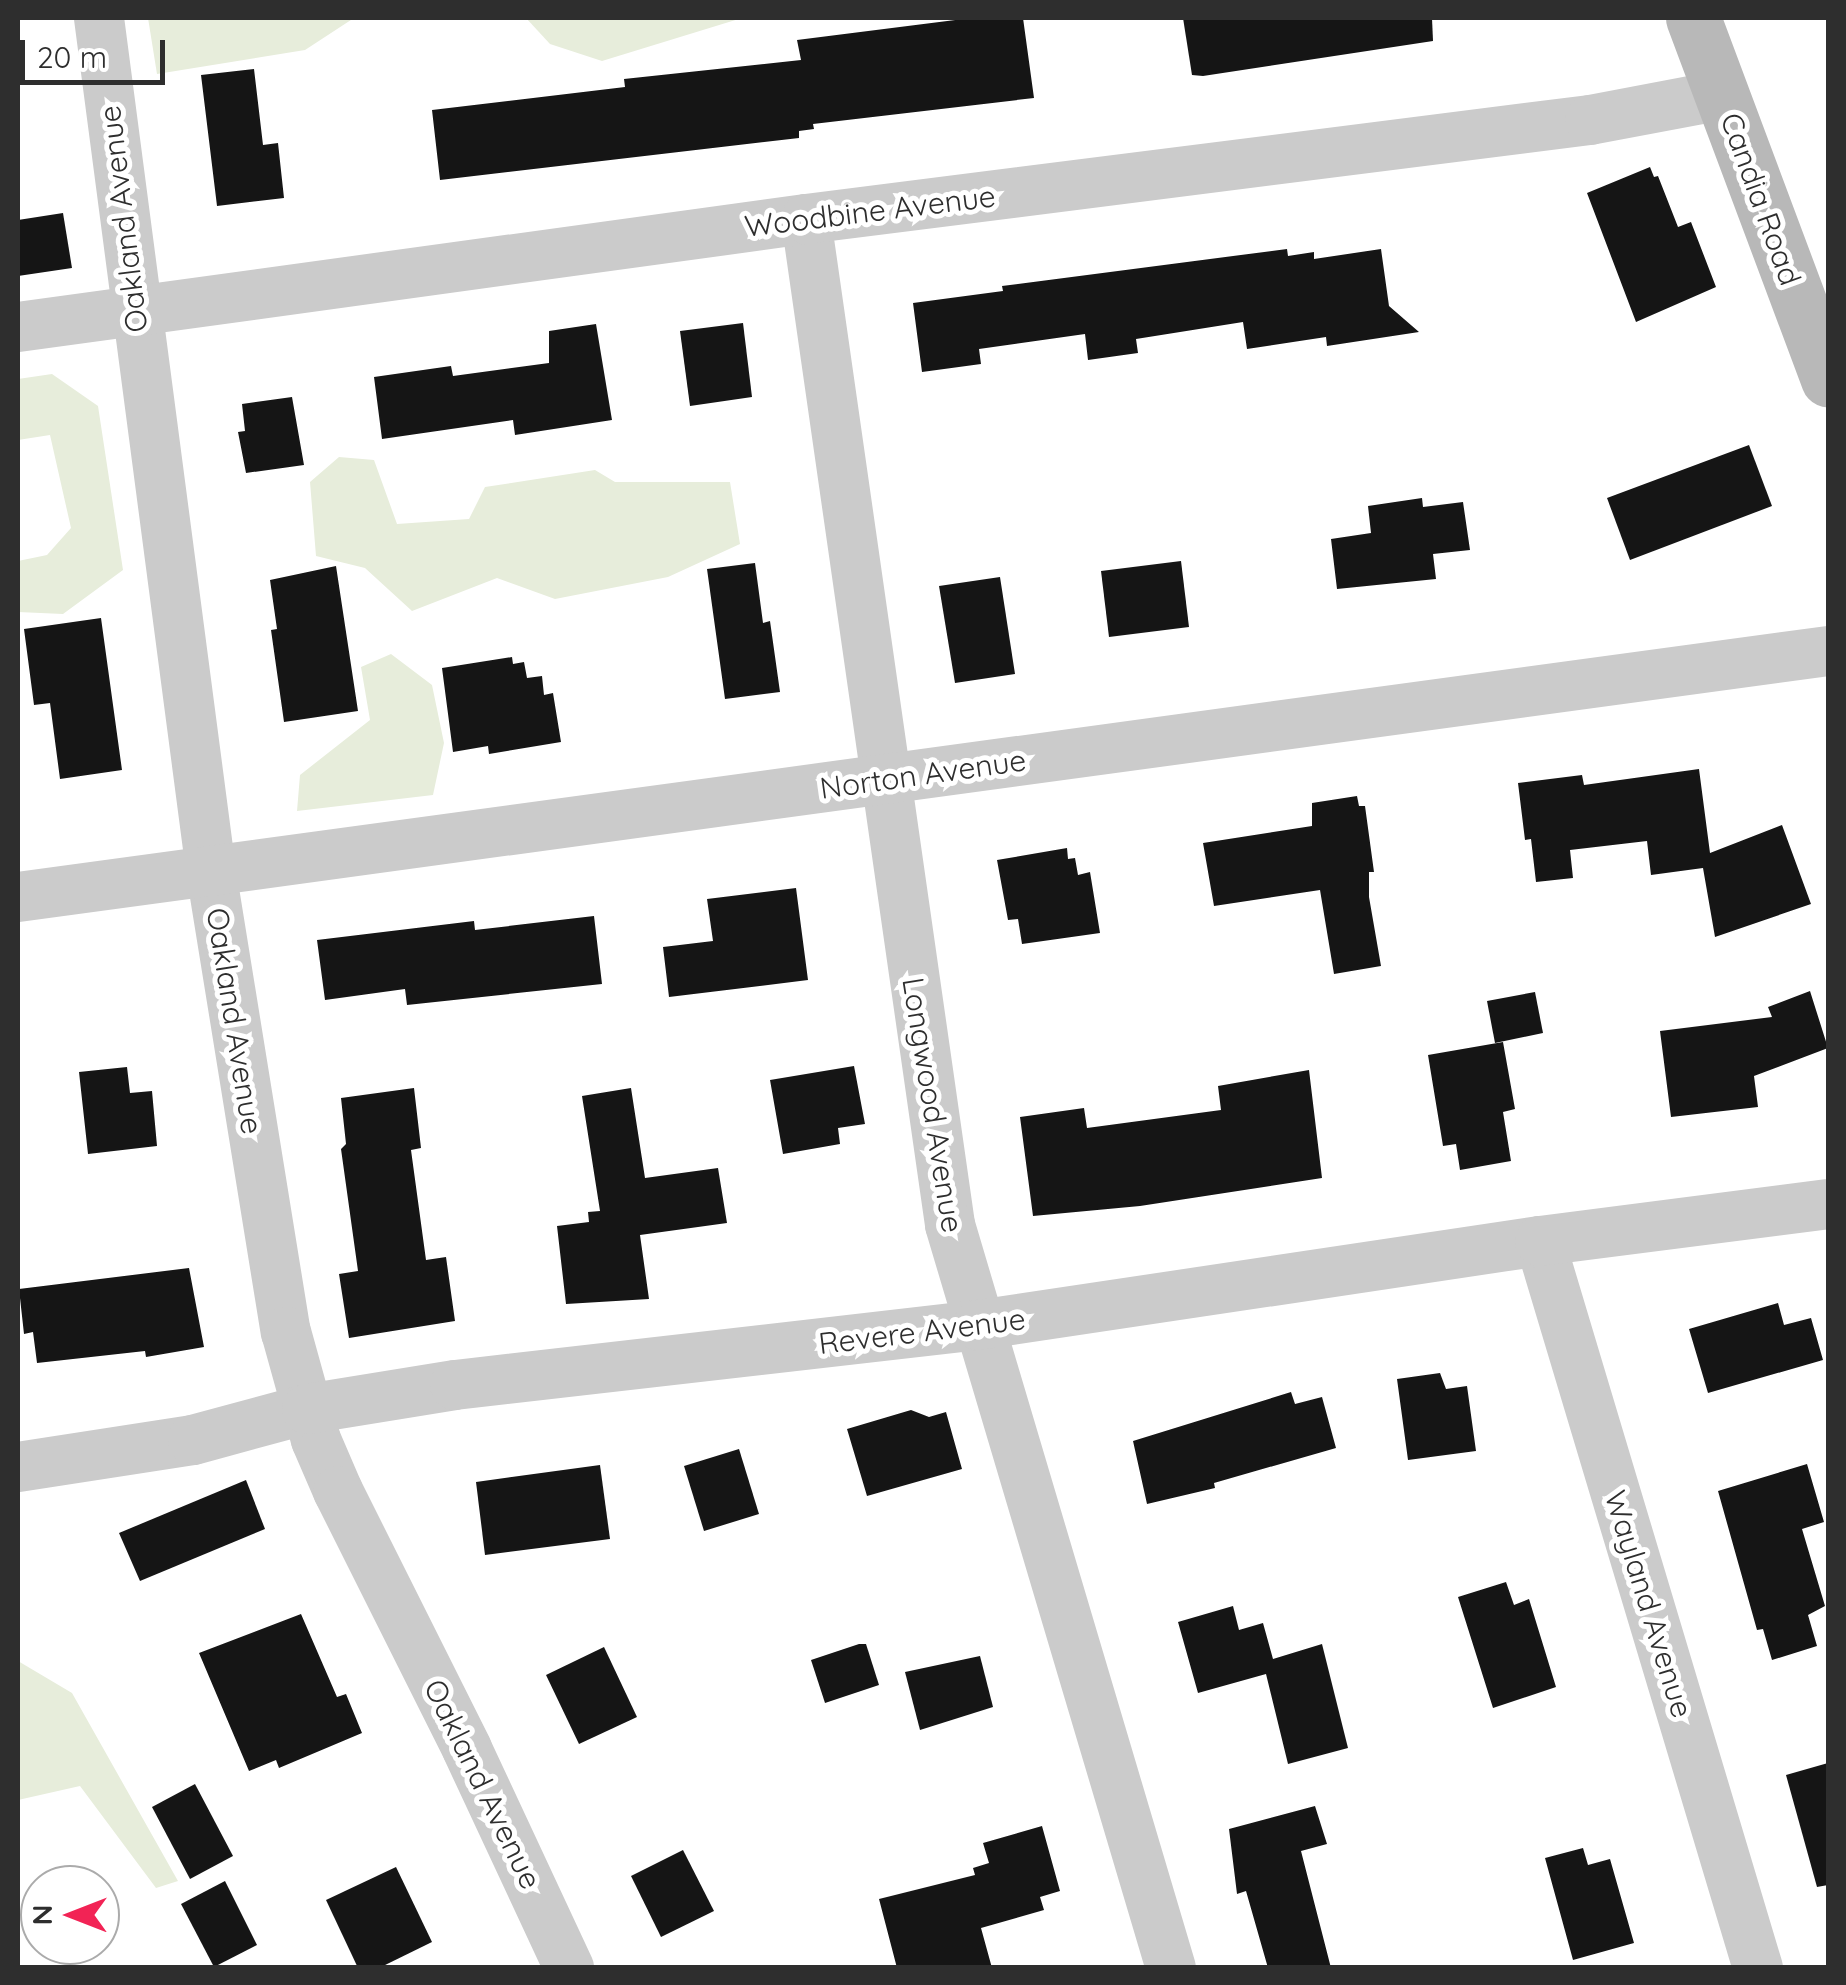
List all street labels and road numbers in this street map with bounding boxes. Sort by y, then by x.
street label: Oakland Avenue [91,103,155,335]
street label: Candia Road [1713,108,1809,290]
street label: Woodbine Avenue [742,178,998,244]
street label: Norton Avenue [818,742,1028,806]
street label: Oakland Avenue [199,905,271,1137]
street label: Longwood Avenue [895,975,971,1235]
street label: Revere Avenue [817,1300,1027,1362]
street label: Wayland Avenue [1597,1486,1701,1722]
street label: Oakland Avenue [417,1673,549,1895]

